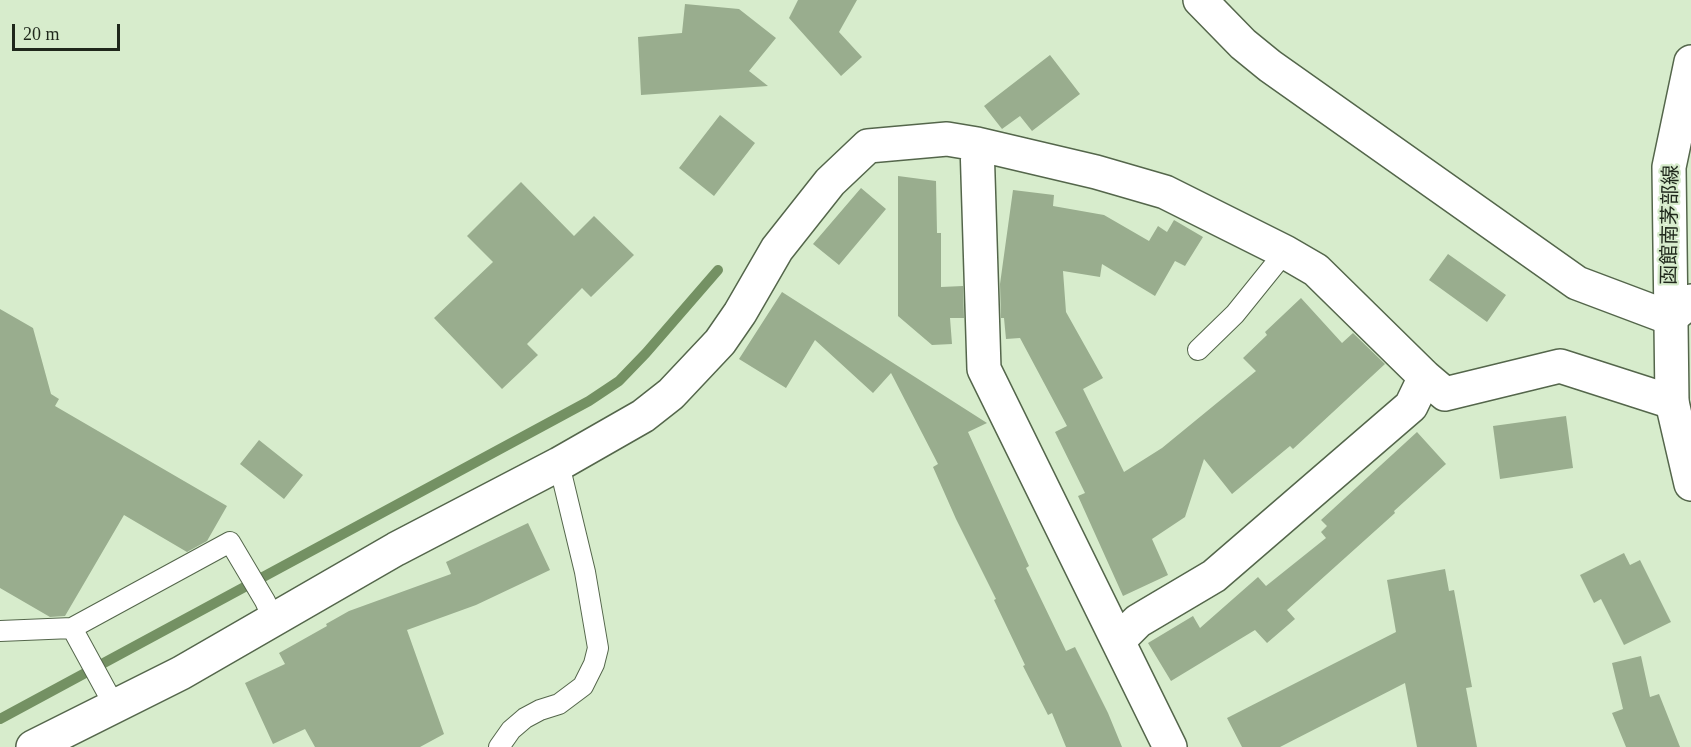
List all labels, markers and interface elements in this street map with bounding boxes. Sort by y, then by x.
scale bar [15,12,123,50]
text: 20 m [23,24,60,44]
street label: 函館南茅部線 [1658,165,1684,285]

